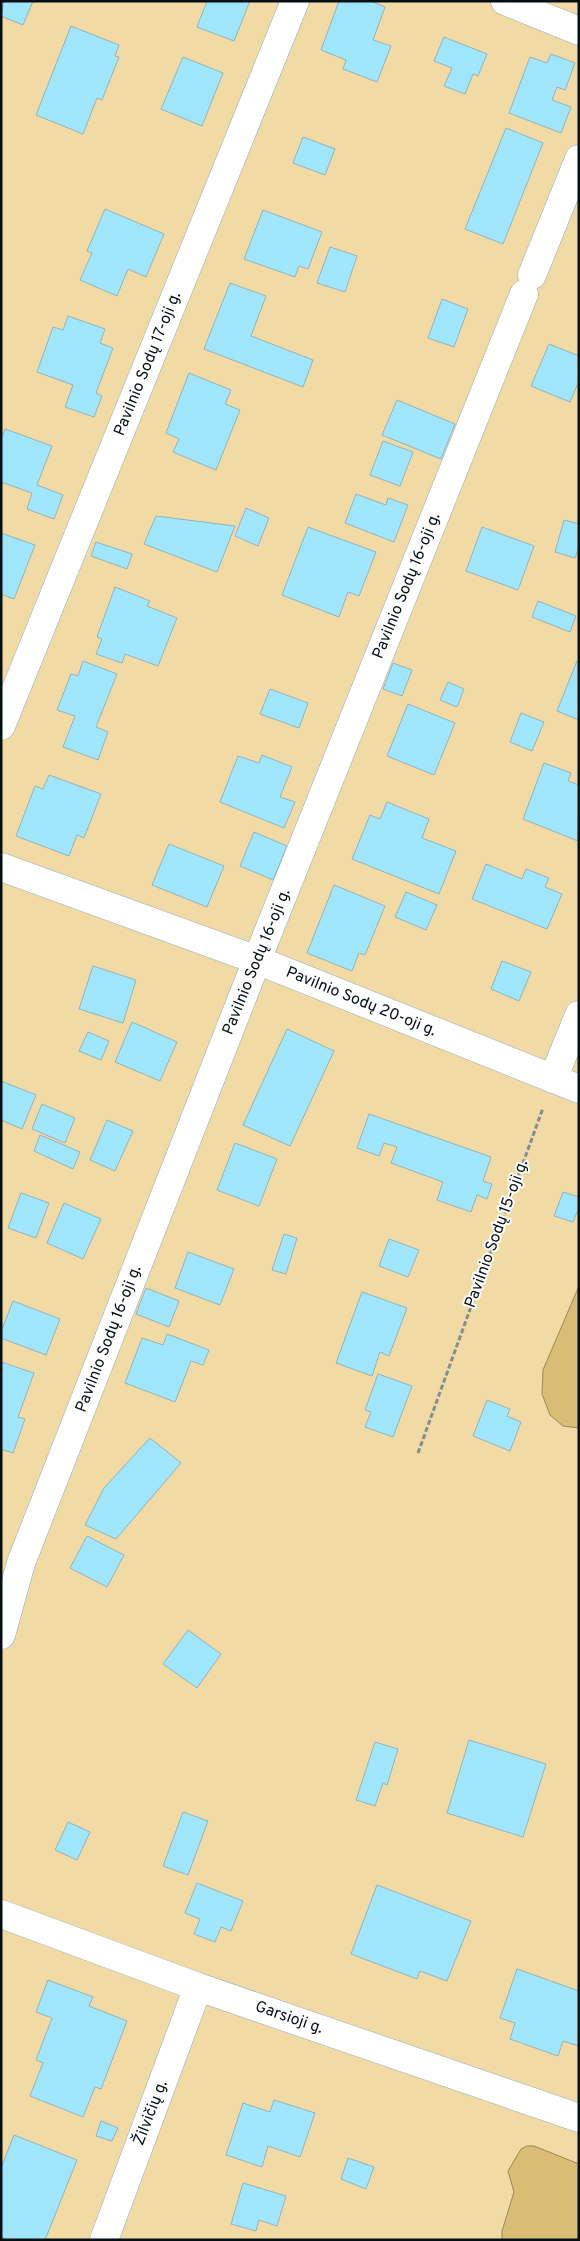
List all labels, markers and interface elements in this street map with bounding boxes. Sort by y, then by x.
street label: Pavilnio Sodų 17-oji g. [110,289,186,439]
street label: Pavilnio Sodų 16-oji g. [369,510,445,662]
street label: Pavilnio Sodų 16-oji g. [219,886,295,1038]
street label: Pavilnio Sodų 20-oji g. [283,963,439,1041]
street label: Pavilnio Sodų 15-oji g. [461,1157,533,1311]
street label: Pavilnio Sodų 16-oji g. [72,1263,146,1415]
street label: Garsioji g. [252,1997,326,2039]
street label: Žilvičių g. [128,2077,173,2148]

